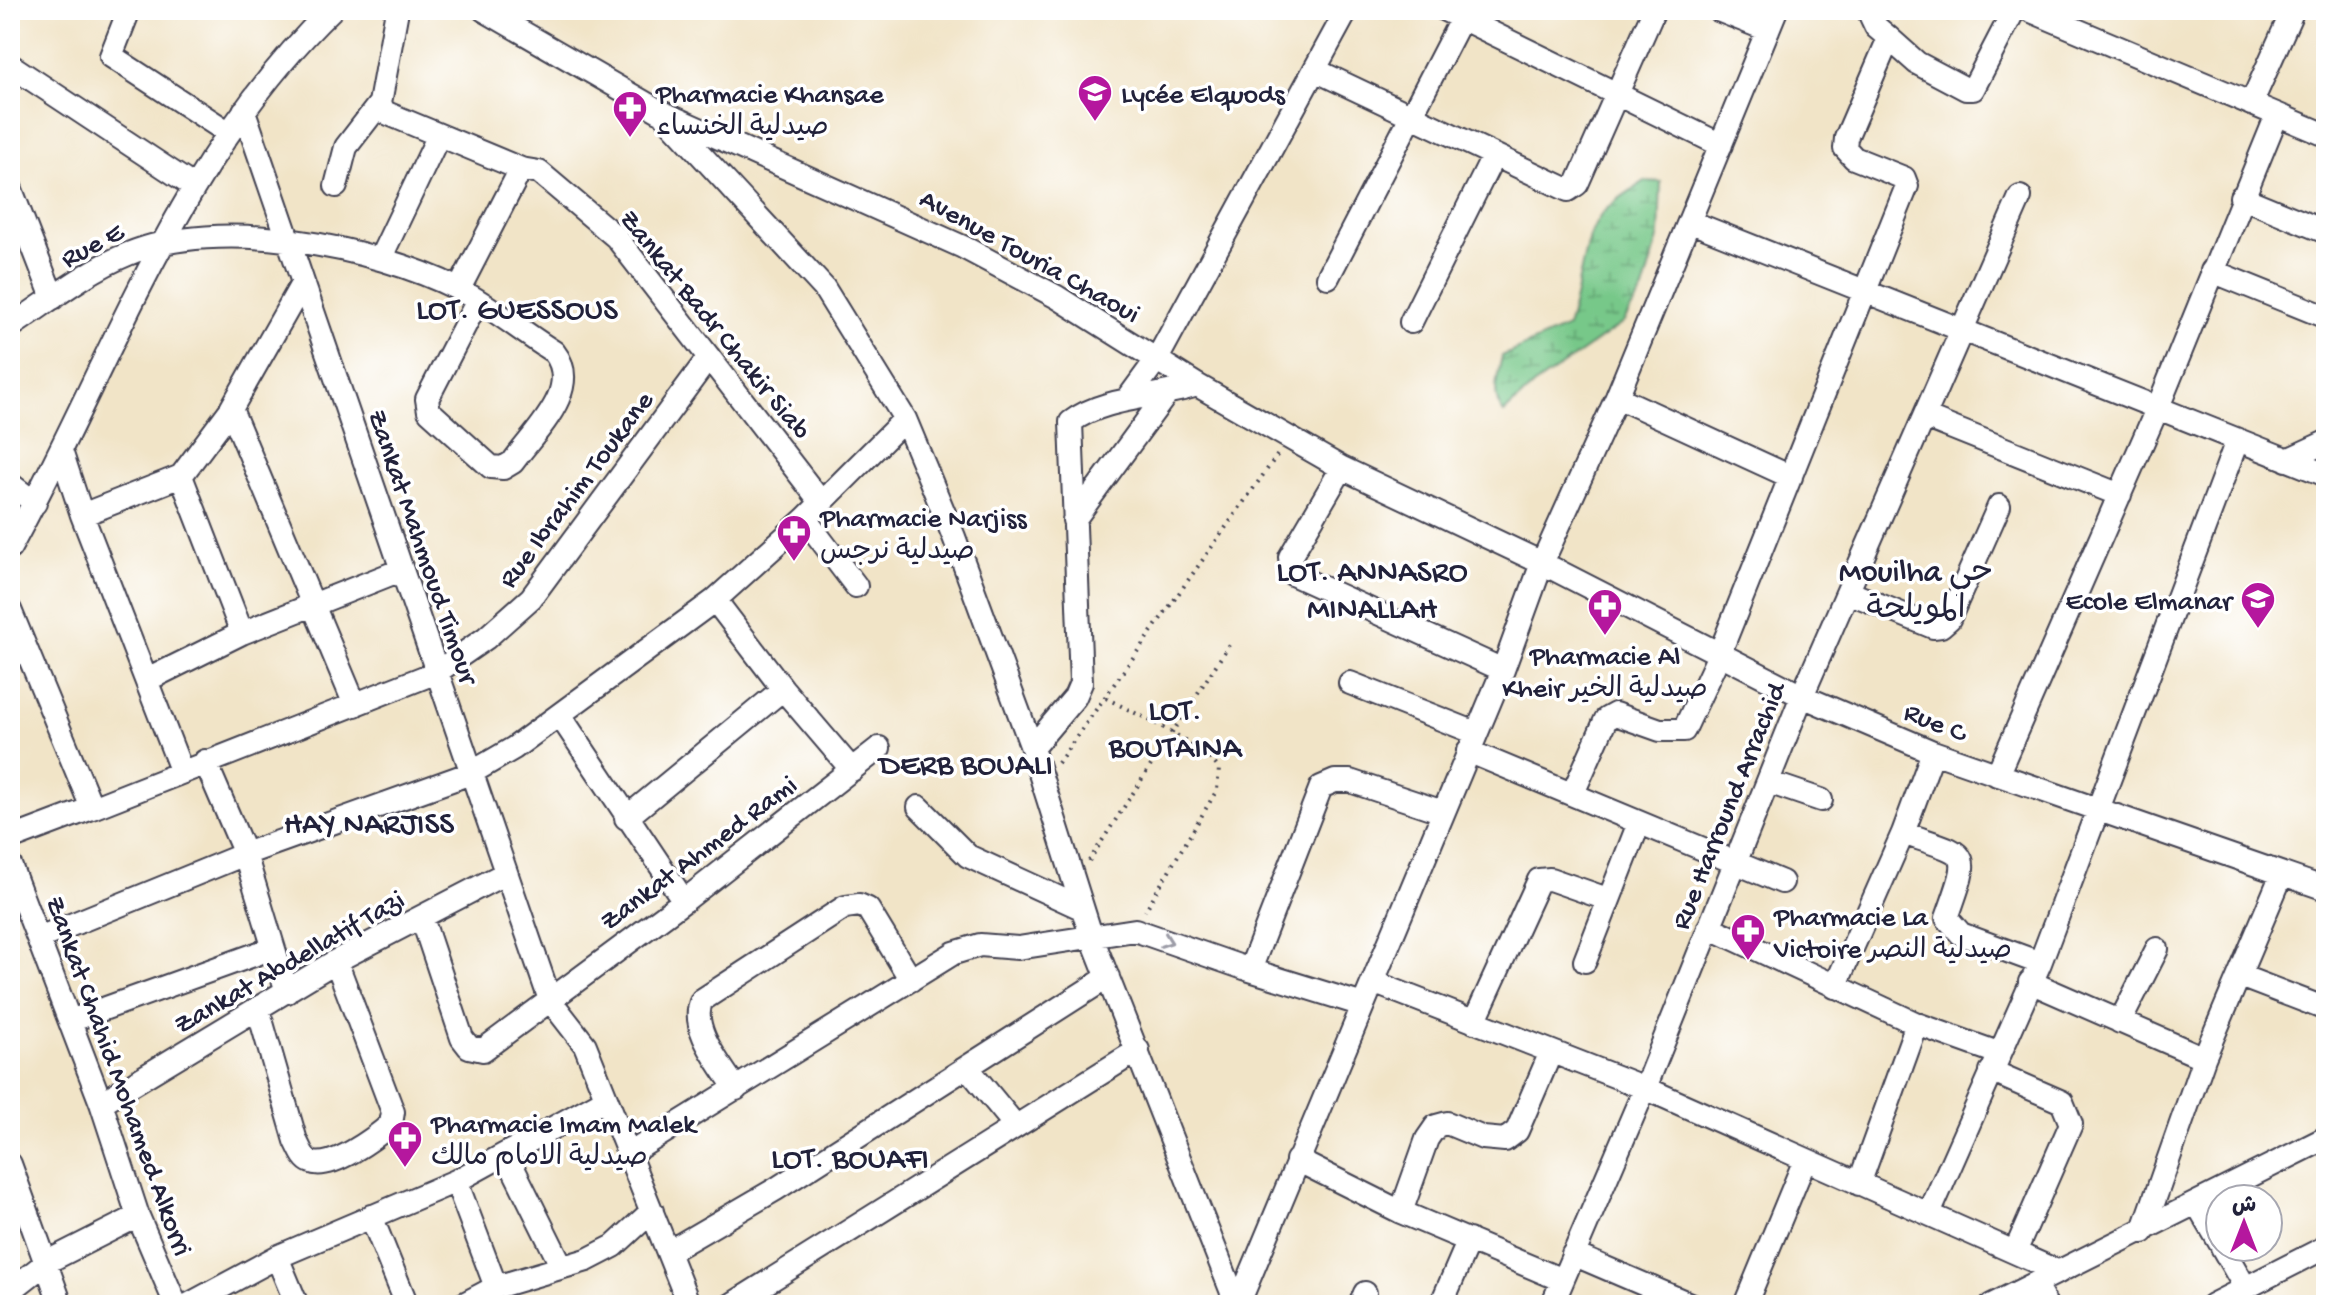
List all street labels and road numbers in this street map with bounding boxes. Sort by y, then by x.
street label: Avenue Touria Chaoui [913,184,1145,332]
street label: Zankat Badr Chakir Siab [611,204,816,448]
street label: Rue E [56,216,132,277]
street label: Rue Ibrahim Toukane [493,385,663,596]
street label: Zankat Mahmoud Timour [358,406,484,691]
street label: Rue Harround Arrachid [1666,676,1796,935]
street label: Rue C [1898,697,1972,752]
street label: Zankat Ahmed Rami [595,770,805,939]
street label: Zankat Abdellatif Tazi [169,884,411,1043]
street label: Zankat Chahid Mohamed Alkorri [36,892,197,1261]

